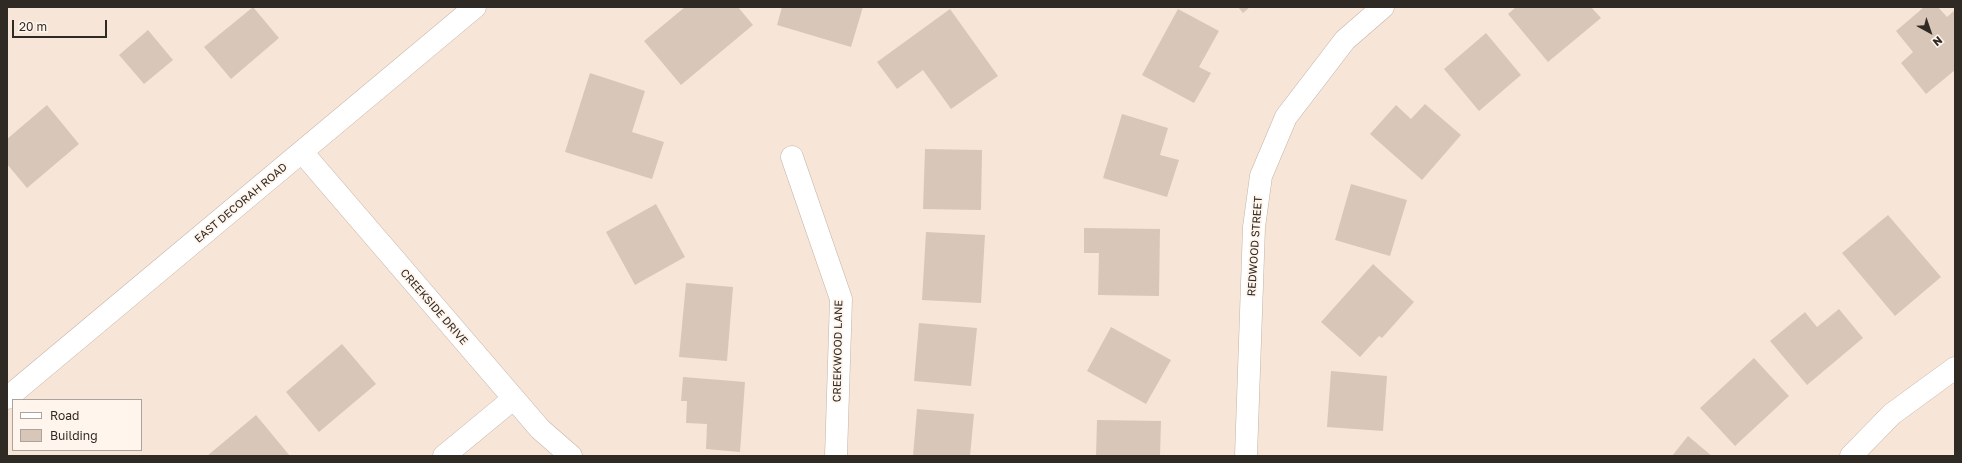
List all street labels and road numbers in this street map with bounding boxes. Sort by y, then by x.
street label: EAST DECORAH ROAD [192,160,290,246]
street label: REDWOOD STREET [1245,195,1265,297]
street label: CREEKSIDE DRIVE [397,266,471,348]
street label: CREEKWOOD LANE [831,300,845,402]

